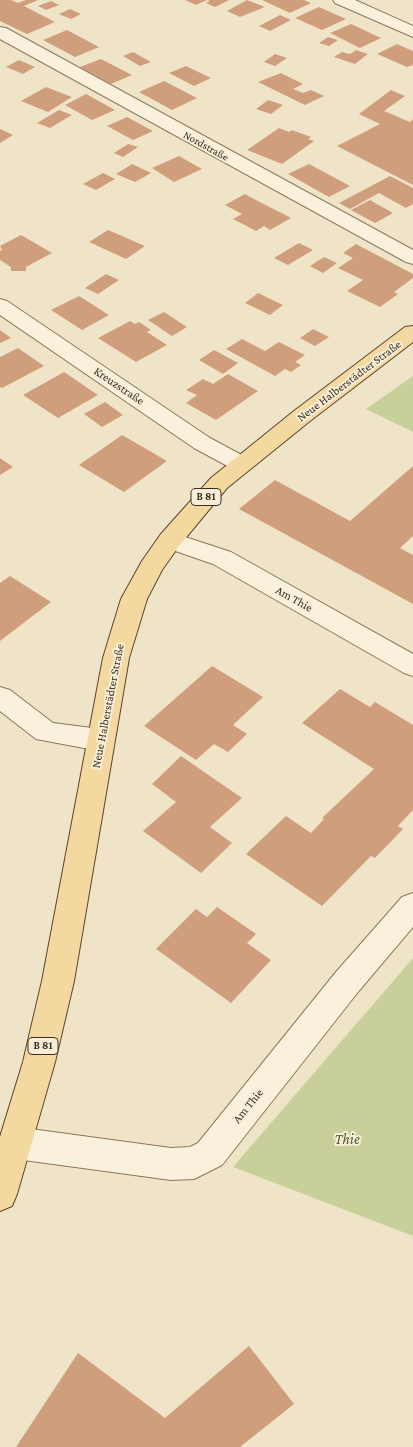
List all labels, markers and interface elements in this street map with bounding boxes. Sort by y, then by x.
street label: Nordstraße [181,128,231,164]
street label: Neue Halberstädter Straße [294,337,404,425]
street label: Kreuzstraße [91,364,147,408]
road number: B 81 [191,488,221,506]
street label: Am Thie [273,583,315,615]
street label: Neue Halberstädter Straße [89,643,127,769]
road number: B 81 [28,1038,58,1054]
street label: Am Thie [230,1086,266,1126]
park label: Thie [334,1130,360,1148]

